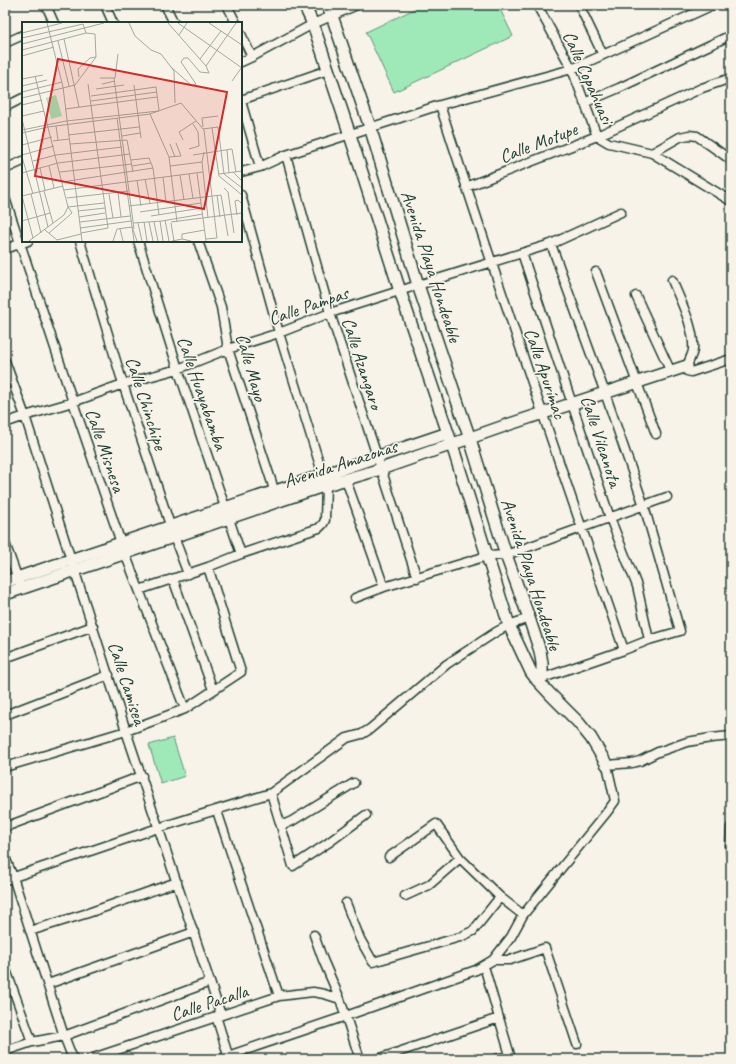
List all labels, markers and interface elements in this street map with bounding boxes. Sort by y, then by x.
inset map [22,22,242,242]
street label: Calle Copahuasi [557,27,620,130]
street label: Calle Motupe [496,116,582,169]
street label: Avenida Playa Hondeable [395,187,467,347]
street label: Calle Pampas [265,281,353,331]
street label: Calle Azangaro [336,314,389,414]
street label: Calle Apurímac [518,325,572,423]
street label: Calle Mayo [230,331,272,405]
street label: Calle Huayabamba [171,333,233,455]
street label: Calle Chinchipe [120,354,173,455]
street label: Calle Vilcanota [575,392,628,492]
street label: Calle Misnesa [80,405,131,497]
street label: Avenida Amazonas [281,434,402,494]
street label: Avenida Playa Hondeable [495,495,567,655]
street label: Calle Camisea [102,639,152,730]
street label: Calle Pacalla [168,979,252,1027]

